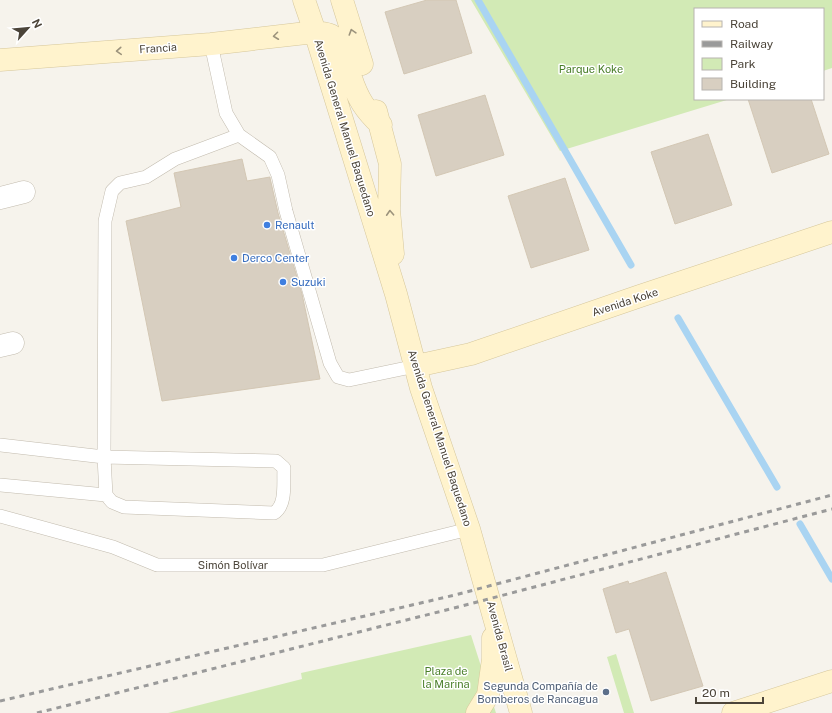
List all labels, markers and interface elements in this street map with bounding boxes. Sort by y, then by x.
north arrow [8,8,48,48]
legend [694,8,824,100]
text: N [30,17,44,30]
text: Road [730,17,758,31]
one-way arrow [348,29,357,36]
one-way arrow [273,31,279,40]
text: Railway [730,37,774,51]
street label: Avenida General Manuel Baquedano [312,38,378,218]
street label: Francia [139,41,177,55]
one-way arrow [116,46,122,55]
text: Park [730,57,756,71]
park label: Parque Koke [559,63,623,75]
text: Building [730,77,776,91]
one-way arrow [386,210,394,216]
place label: Renault [275,219,315,231]
marker: Renault [262,220,272,230]
place label: Derco Center [242,252,309,264]
marker: Derco Center [229,253,239,263]
place label: Suzuki [291,276,325,288]
marker: Suzuki [278,277,288,287]
street label: Avenida Koke [590,286,660,318]
street label: Avenida General Manuel Baquedano [406,348,474,528]
street label: Simón Bolívar [198,559,268,571]
street label: Avenida Brasil [485,599,515,673]
park label: Plaza de la Marina [422,665,470,690]
scale bar [696,679,763,705]
place label: Segunda Compañía de Bomberos de Rancagua [477,680,598,705]
text: 20 m [702,686,730,700]
marker: Segunda Compañía de Bomberos de Rancagua [601,687,611,697]

